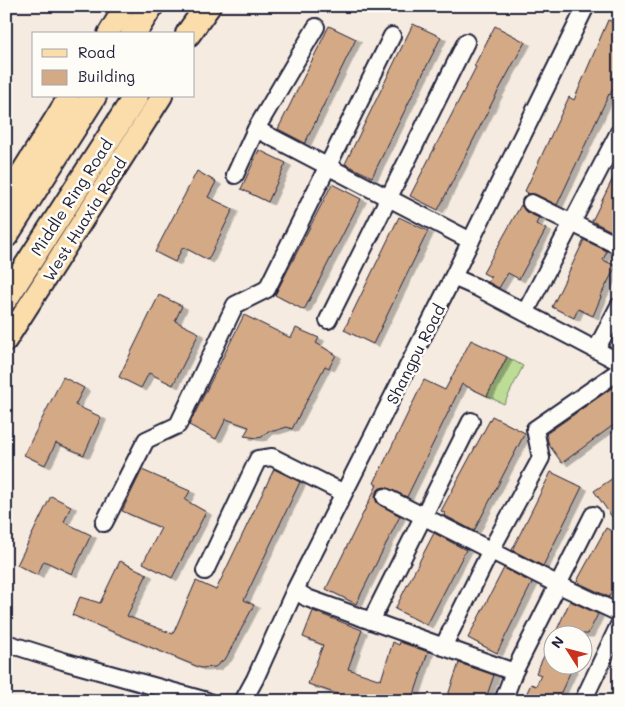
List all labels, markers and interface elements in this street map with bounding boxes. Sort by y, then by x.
legend [32,32,195,98]
text: Road [78,42,115,62]
text: Building [78,66,135,86]
street label: Middle Ring Road [25,135,117,259]
street label: West Huaxia Road [37,153,131,285]
street label: Shangpu Road [381,300,449,408]
north arrow [542,624,592,674]
text: N [546,632,568,652]

